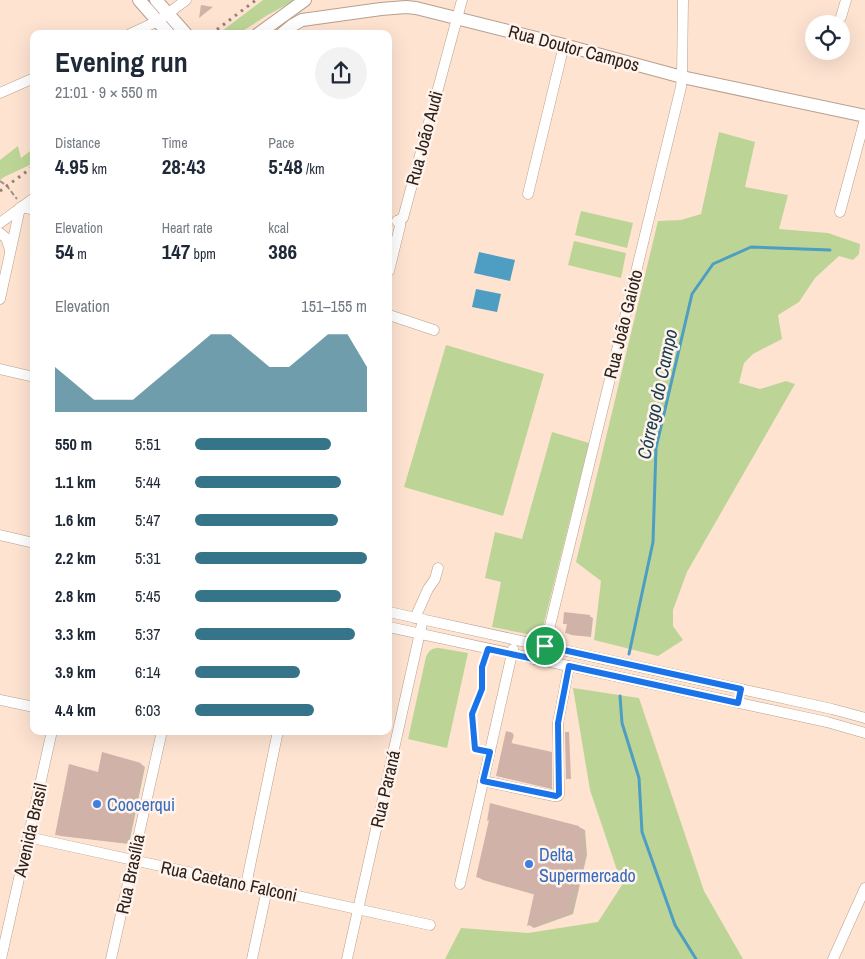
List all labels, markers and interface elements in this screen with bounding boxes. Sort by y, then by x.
map controls [805,15,850,60]
button: locate [805,15,850,60]
street label: Rua Doutor Campos [506,19,642,77]
text: Evening run [55,43,188,81]
button: share [315,47,367,99]
text: 21:01 · 9 × 550 m [55,81,158,103]
street label: Rua João Audi [399,88,449,188]
text: Distance [55,134,100,152]
text: Time [162,134,188,152]
text: Pace [268,134,295,152]
text: 4.95 [55,152,89,181]
text: 28:43 [162,152,206,181]
text: 5:48 [268,152,303,181]
text: km [89,160,107,178]
text: /km [303,160,324,178]
text: Elevation [55,219,103,237]
text: Heart rate [162,219,213,237]
text: kcal [268,219,289,237]
text: 54 [55,237,74,266]
text: 147 [162,237,190,266]
text: 386 [268,237,297,266]
text: m [74,245,87,263]
text: bpm [190,245,216,263]
street label: Rua João Gaioto [597,267,649,381]
text: Elevation [55,295,110,317]
text: 151–155 m [301,295,367,317]
water label: Córrego do Campo [631,326,684,462]
text: 550 m [55,433,92,455]
text: 5:51 [135,433,161,455]
text: 1.1 km [55,471,96,493]
text: 5:44 [135,471,161,493]
text: 1.6 km [55,509,96,531]
text: 5:47 [135,509,161,531]
text: 2.2 km [55,547,96,569]
text: 5:31 [135,547,161,569]
text: 2.8 km [55,585,96,607]
text: 5:45 [135,585,161,607]
text: 3.3 km [55,623,96,645]
text: 5:37 [135,623,161,645]
pin [524,625,566,667]
icon: arrive [531,632,559,660]
text: 3.9 km [55,661,96,683]
text: 6:14 [135,661,161,683]
text: 4.4 km [55,699,96,721]
text: 6:03 [135,699,161,721]
street label: Rua Paraná [364,748,406,830]
street label: Avenida Brasil [7,781,53,880]
place label: Coocerqui [107,792,175,817]
marker: Coocerqui [91,798,103,810]
street label: Rua Brasília [109,832,151,916]
place label: Delta Supermercado [539,842,636,888]
street label: Rua Caetano Falconi [159,854,299,908]
marker: Delta Supermercado [523,858,535,870]

